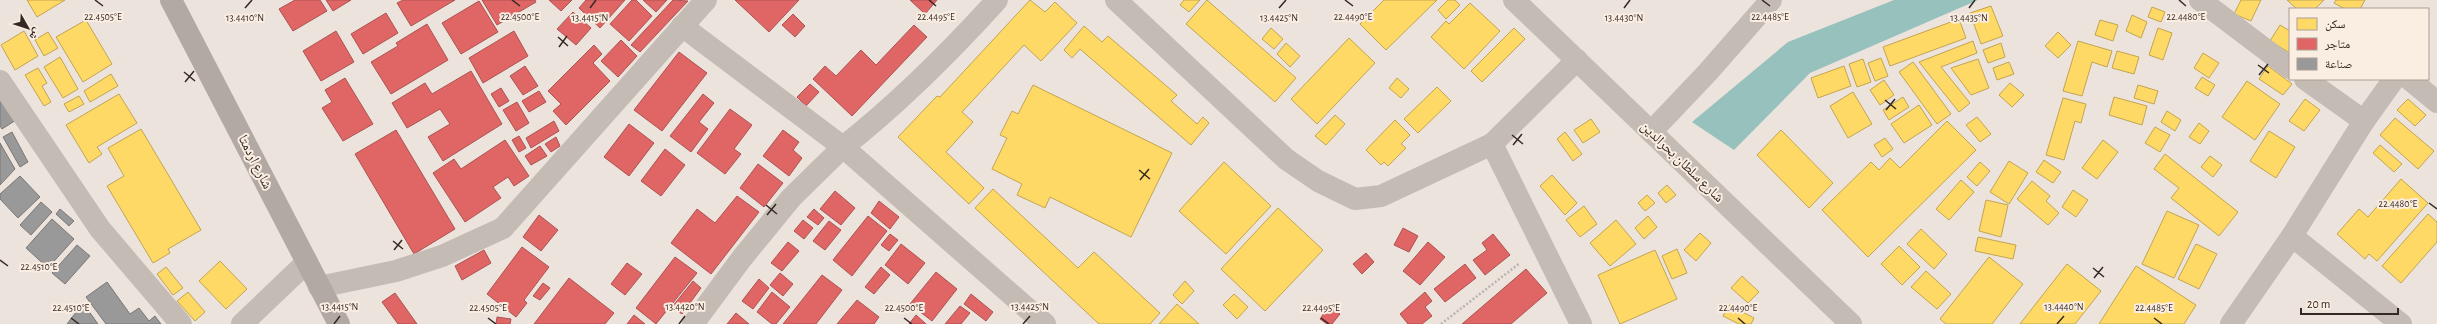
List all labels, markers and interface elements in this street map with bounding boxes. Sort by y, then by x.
north arrow [8,8,48,48]
legend [2289,8,2429,80]
text: 22.4505°E [84,12,122,22]
text: 22.4500°E [501,12,540,22]
text: 22.4495°E [917,12,955,22]
text: 22.4490°E [1334,12,1373,22]
text: 22.4485°E [1751,12,1789,22]
text: 22.4480°E [2167,12,2206,22]
text: 13.4410°N [226,13,264,23]
text: 13.4415°N [572,13,608,23]
text: 13.4425°N [1260,13,1298,23]
text: 13.4430°N [1605,13,1643,23]
text: 13.4435°N [1950,13,1988,23]
text: سكن [2325,18,2346,31]
text: ش [26,25,43,42]
text: متاجر [2324,38,2350,51]
text: صناعة [2325,58,2352,70]
street label: شارع سلطان بحرالدين [1636,119,1726,206]
street label: شارع اردمتا [234,133,274,192]
text: 22.4480°E [2379,199,2418,209]
text: 22.4510°E [21,262,58,272]
scale bar [2301,290,2398,316]
text: 20 m [2307,298,2330,310]
text: 13.4415°N [322,302,358,312]
text: 13.4420°N [665,302,705,312]
text: 13.4425°N [1011,302,1049,312]
text: 13.4440°N [2044,302,2084,312]
text: 22.4510°E [53,303,90,313]
text: 22.4505°E [469,303,507,313]
text: 22.4500°E [885,303,924,313]
text: 22.4495°E [1302,303,1340,313]
text: 22.4490°E [1719,303,1758,313]
text: 22.4485°E [2135,303,2173,313]

